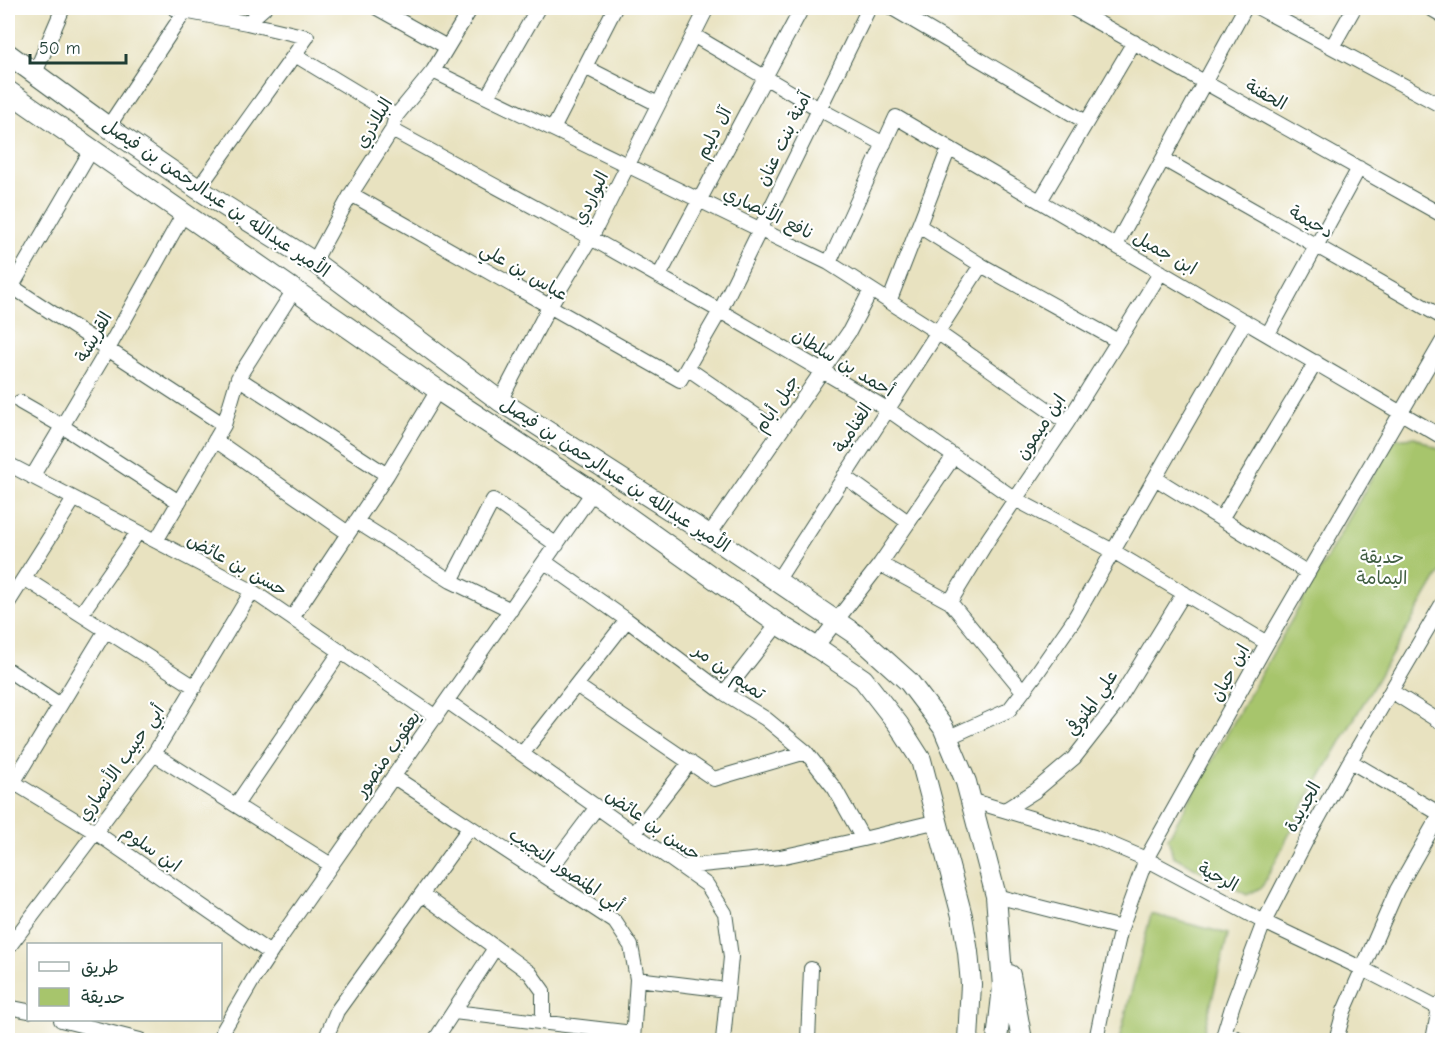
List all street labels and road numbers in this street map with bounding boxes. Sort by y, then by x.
street label: الحفنة [1242,75,1290,115]
street label: آمنة بنت عنان [752,87,817,190]
street label: البلاذري [351,94,399,153]
street label: آل دليم [692,102,740,164]
street label: الأمير عبدالله بن عبدالرحمن بن فيصل [98,112,335,282]
street label: البواردي [569,168,615,229]
street label: نافع الأنصاري [719,180,817,246]
street label: دحيمة [1285,201,1337,243]
street label: ابن جميل [1130,227,1200,279]
street label: عباس بن علي [474,239,571,310]
street label: القريشة [71,308,117,366]
street label: أحمد بن سلطان [788,324,898,402]
street label: جبل أبام [750,371,806,438]
street label: ابن ميمون [1011,390,1071,464]
street label: الأمير عبدالله بن عبدالرحمن بن فيصل [496,391,735,557]
street label: الغنامية [829,399,877,457]
street label: حسن بن عائض [183,529,291,601]
street label: تميم بن مر [686,639,770,707]
street label: ابن حيان [1206,641,1254,705]
street label: علي المنوفي [1060,665,1126,743]
street label: أبي حبيب الأنصاري [71,699,173,828]
street label: يعقوب منصور [350,707,425,802]
street label: الجديدة [1281,778,1325,836]
street label: حسن بن عائض [601,785,705,865]
street label: ابن سلوم [116,821,185,879]
street label: أبي المنصور النجيب [502,824,628,921]
street label: الرحية [1194,858,1242,896]

